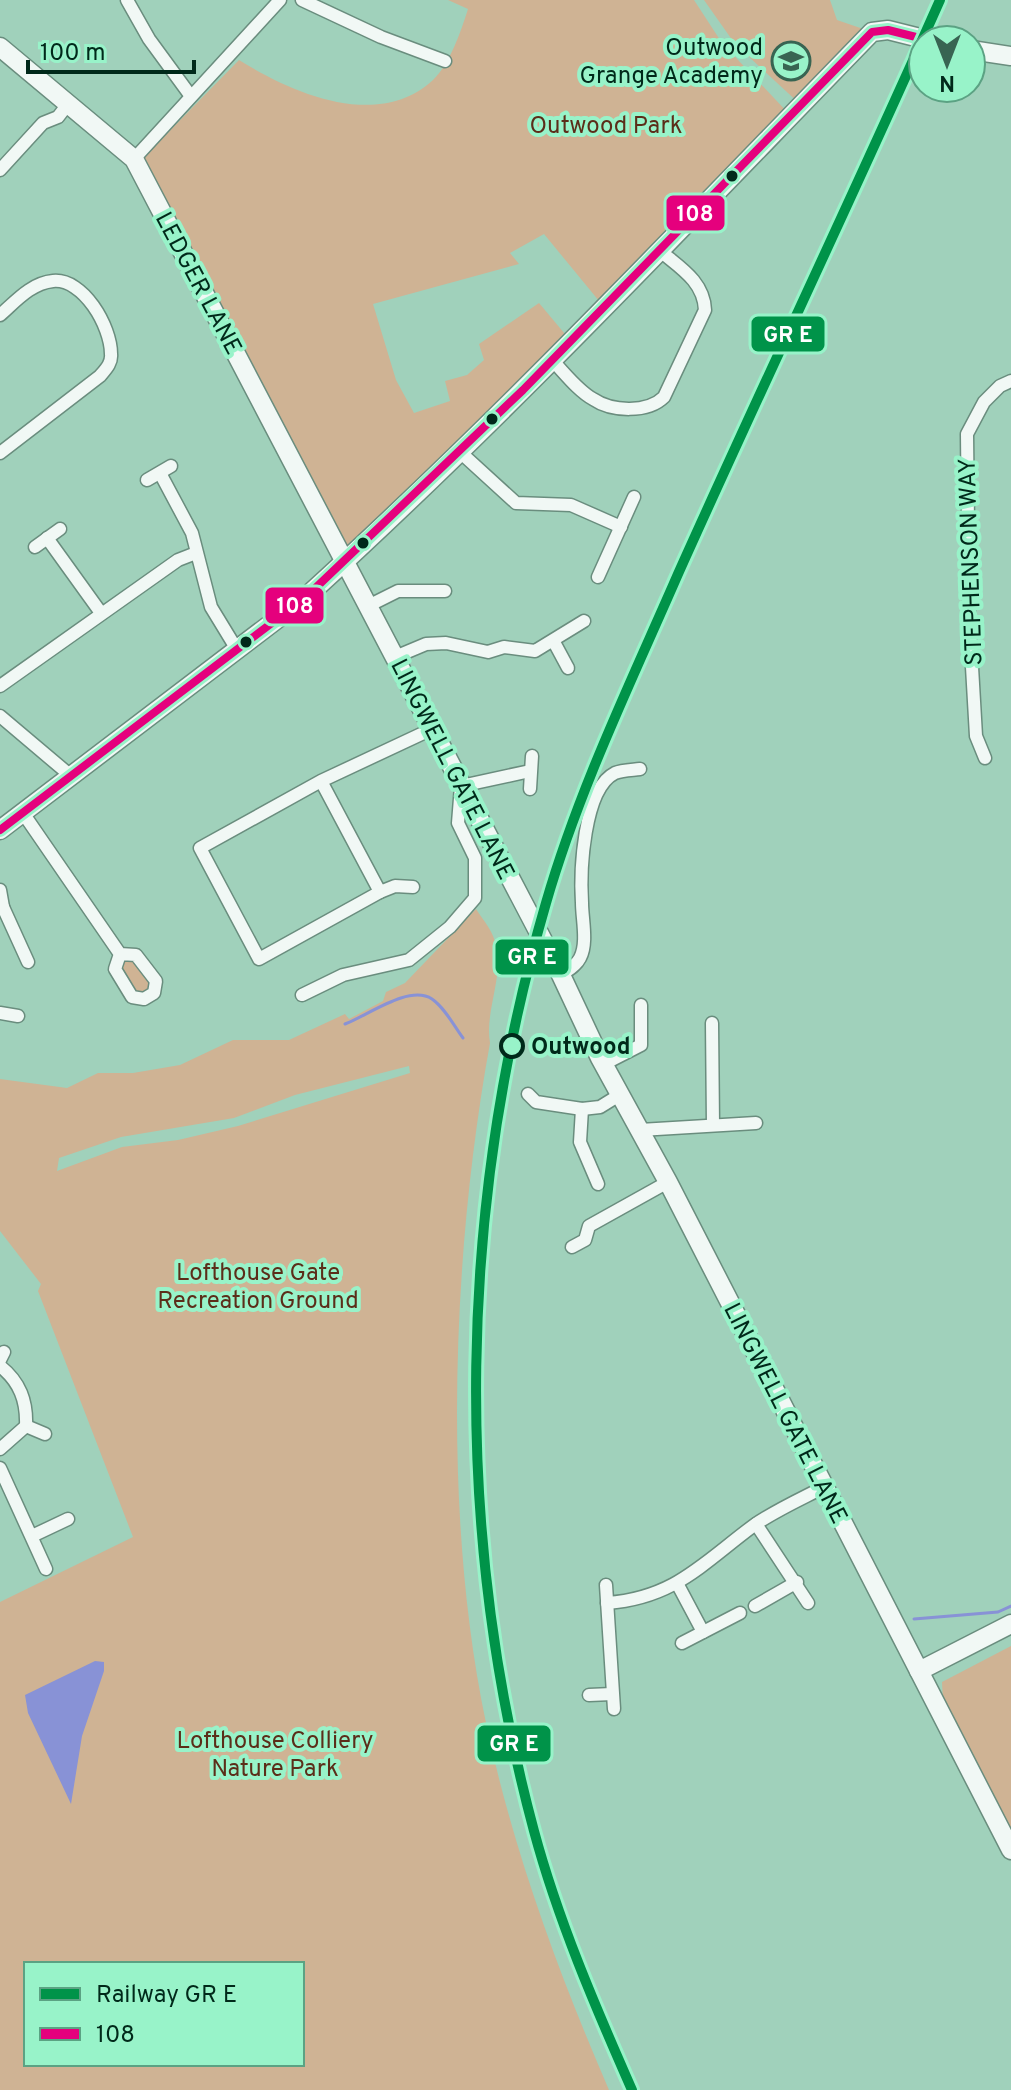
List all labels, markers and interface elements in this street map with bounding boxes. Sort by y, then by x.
scale bar [28,24,194,74]
north arrow [907,24,987,104]
place label: Outwood Grange Academy [579,34,763,92]
text: 100 m [40,39,106,69]
school or university icon: Outwood Grange Academy [770,40,812,82]
text: N [939,68,955,95]
park label: Outwood Park [530,112,682,142]
unlabelled marker [724,168,740,184]
line badge: 108 [665,194,726,232]
text: 108 [676,202,714,229]
street label: LEDGER LANE [147,207,247,360]
line badge: GR E [750,315,826,353]
text: GR E [763,323,813,350]
unlabelled marker [484,411,500,427]
street label: STEPHENSON WAY [953,458,991,666]
unlabelled marker [355,535,371,551]
line badge: 108 [264,586,325,625]
text: 108 [276,594,314,621]
unlabelled marker [238,634,254,650]
street label: LINGWELL GATE LANE [382,654,520,885]
line badge: GR E [494,938,570,976]
text: GR E [507,945,557,972]
place label: Outwood [531,1033,631,1063]
marker: Outwood [500,1034,524,1058]
park label: Lofthouse Gate Recreation Ground [157,1259,359,1317]
street label: LINGWELL GATE LANE [715,1298,853,1529]
line badge: GR E [476,1724,552,1763]
park label: Lofthouse Colliery Nature Park [177,1727,373,1785]
text: GR E [489,1732,539,1759]
legend [24,1962,304,2066]
text: Railway GR E [96,1981,237,2011]
text: 108 [96,2021,135,2051]

